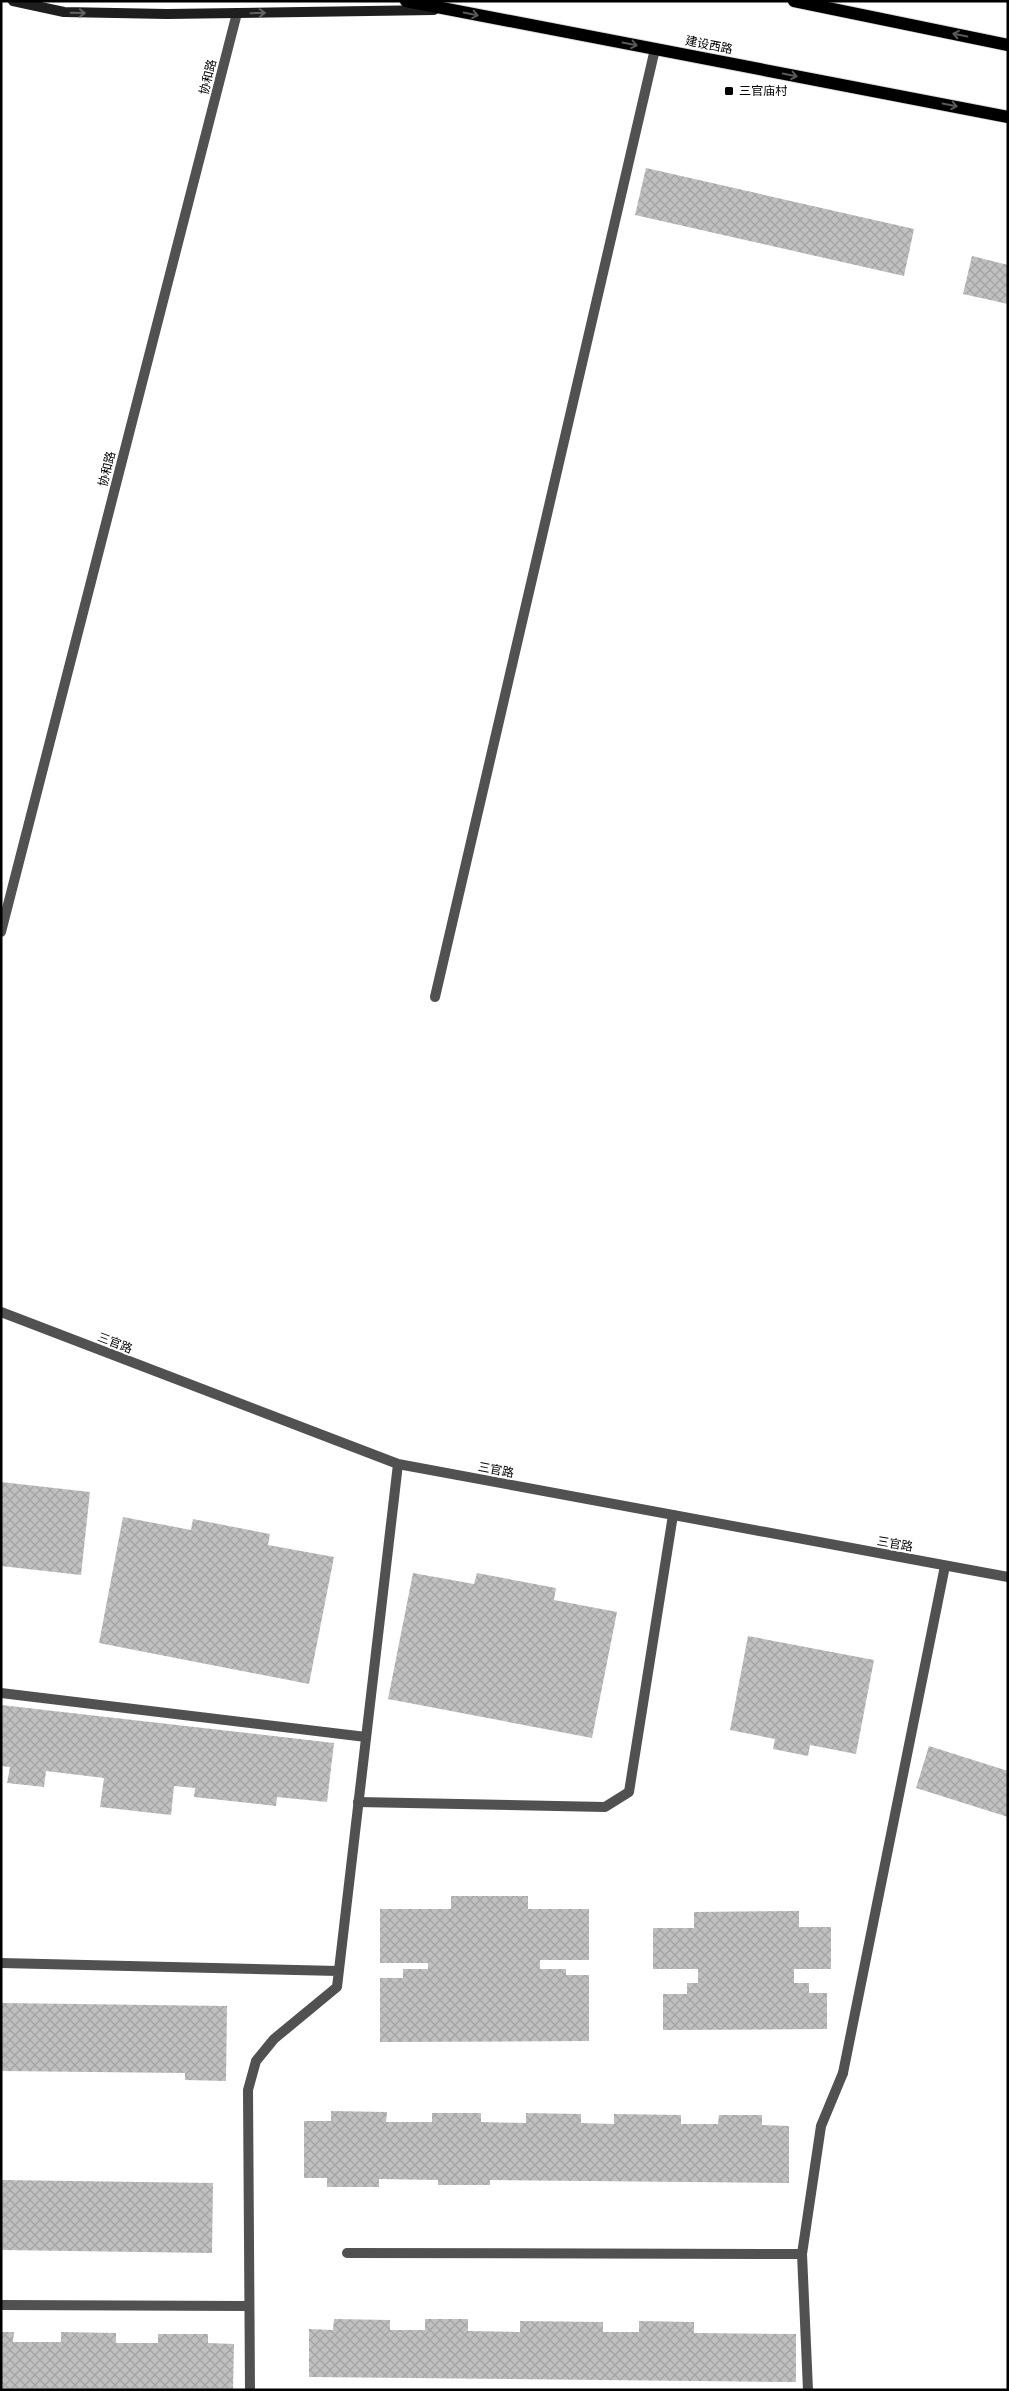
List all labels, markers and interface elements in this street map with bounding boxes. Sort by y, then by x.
one-way arrow [70,8,86,17]
one-way arrow [250,8,266,17]
one-way arrow [462,9,478,19]
one-way arrow [952,30,968,39]
street label: 建设西路 [684,33,734,58]
one-way arrow [622,40,638,50]
street label: 协和路 [196,58,221,97]
one-way arrow [782,70,798,80]
place label: 三官庙村 [739,83,788,100]
marker: 三官庙村 [723,85,735,97]
one-way arrow [941,101,957,111]
street label: 协和路 [95,450,120,489]
street label: 三官路 [95,1329,135,1358]
street label: 三官路 [477,1459,515,1482]
street label: 三官路 [876,1533,914,1556]

